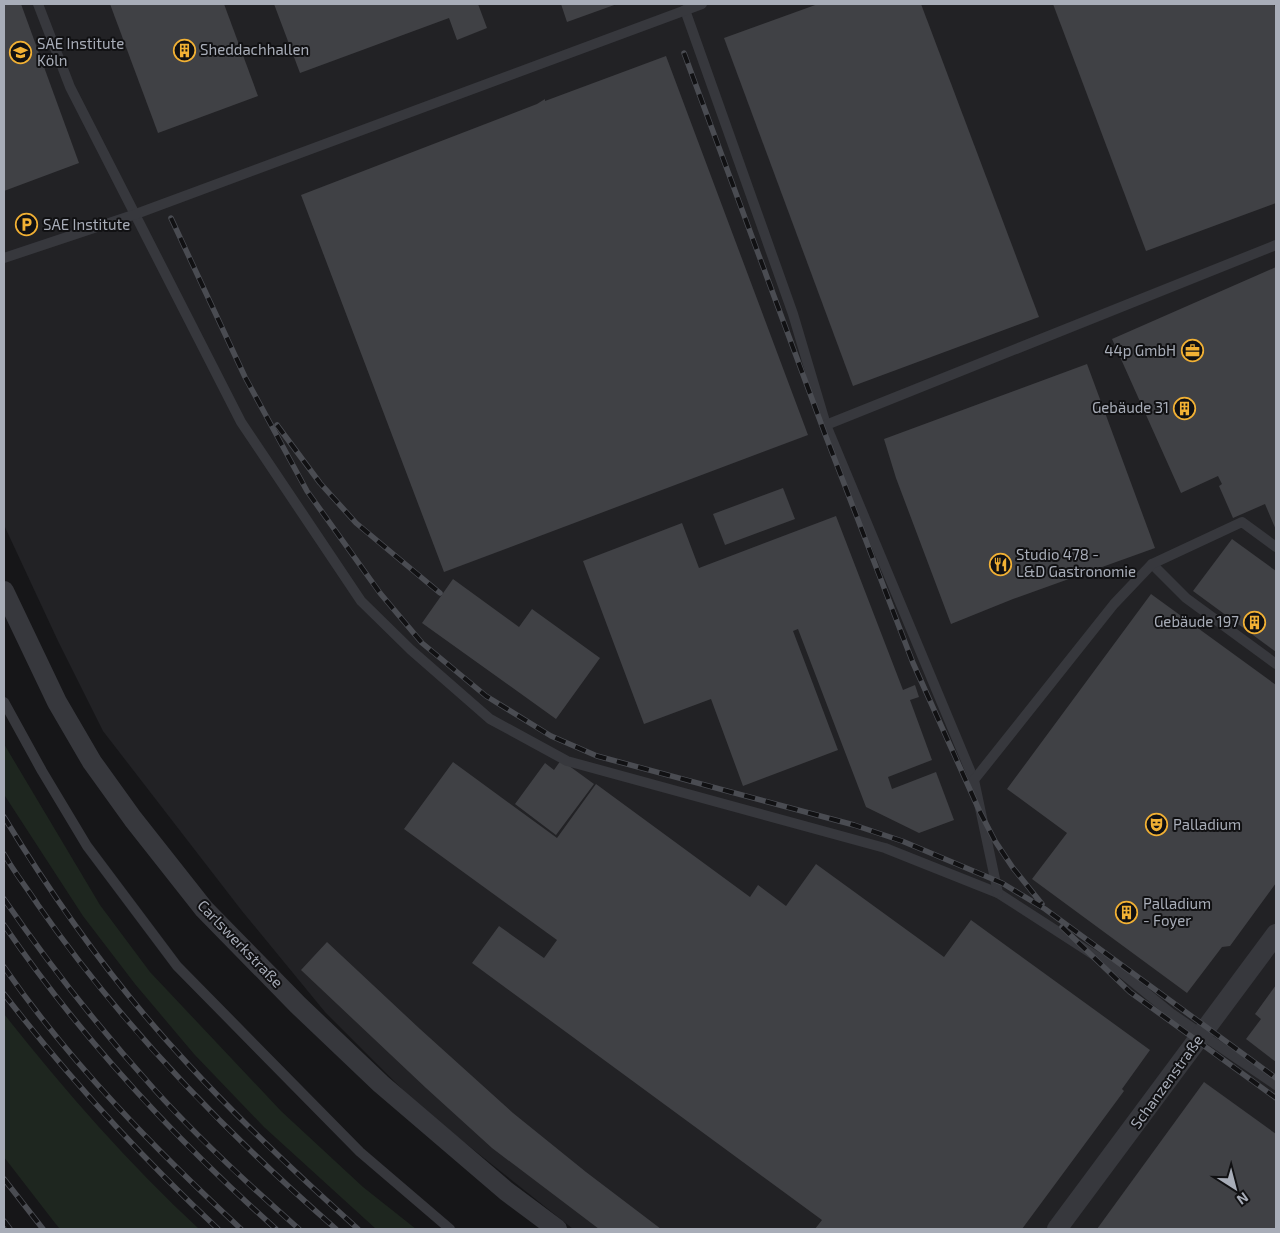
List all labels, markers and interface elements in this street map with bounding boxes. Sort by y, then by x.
place label: SAE Institute Köln [37,34,124,69]
building icon: Sheddachhallen [172,38,196,62]
place label: Sheddachhallen [200,40,309,58]
school or university icon: SAE Institute Köln [9,41,33,65]
parking icon: SAE Institute [15,213,39,237]
place label: SAE Institute [43,215,130,233]
office icon: 44p GmbH [1180,339,1204,363]
place label: 44p GmbH [1104,341,1176,359]
building icon: Gebäude 31 [1173,396,1197,420]
place label: Gebäude 31 [1092,398,1169,416]
place label: Studio 478 - L&D Gastronomie [1016,545,1136,580]
restaurant icon: Studio 478 - L&D Gastronomie [988,552,1012,576]
building icon: Gebäude 197 [1243,610,1267,634]
place label: Gebäude 197 [1154,612,1239,630]
theatre icon: Palladium [1145,813,1169,837]
place label: Palladium [1173,815,1241,833]
place label: Palladium - Foyer [1143,894,1211,929]
street label: Carlswerkstraße [194,896,287,991]
building icon: Palladium - Foyer [1115,901,1139,925]
street label: Schanzenstraße [1126,1031,1206,1132]
north arrow [1210,1163,1260,1213]
text: N [1234,1189,1252,1209]

